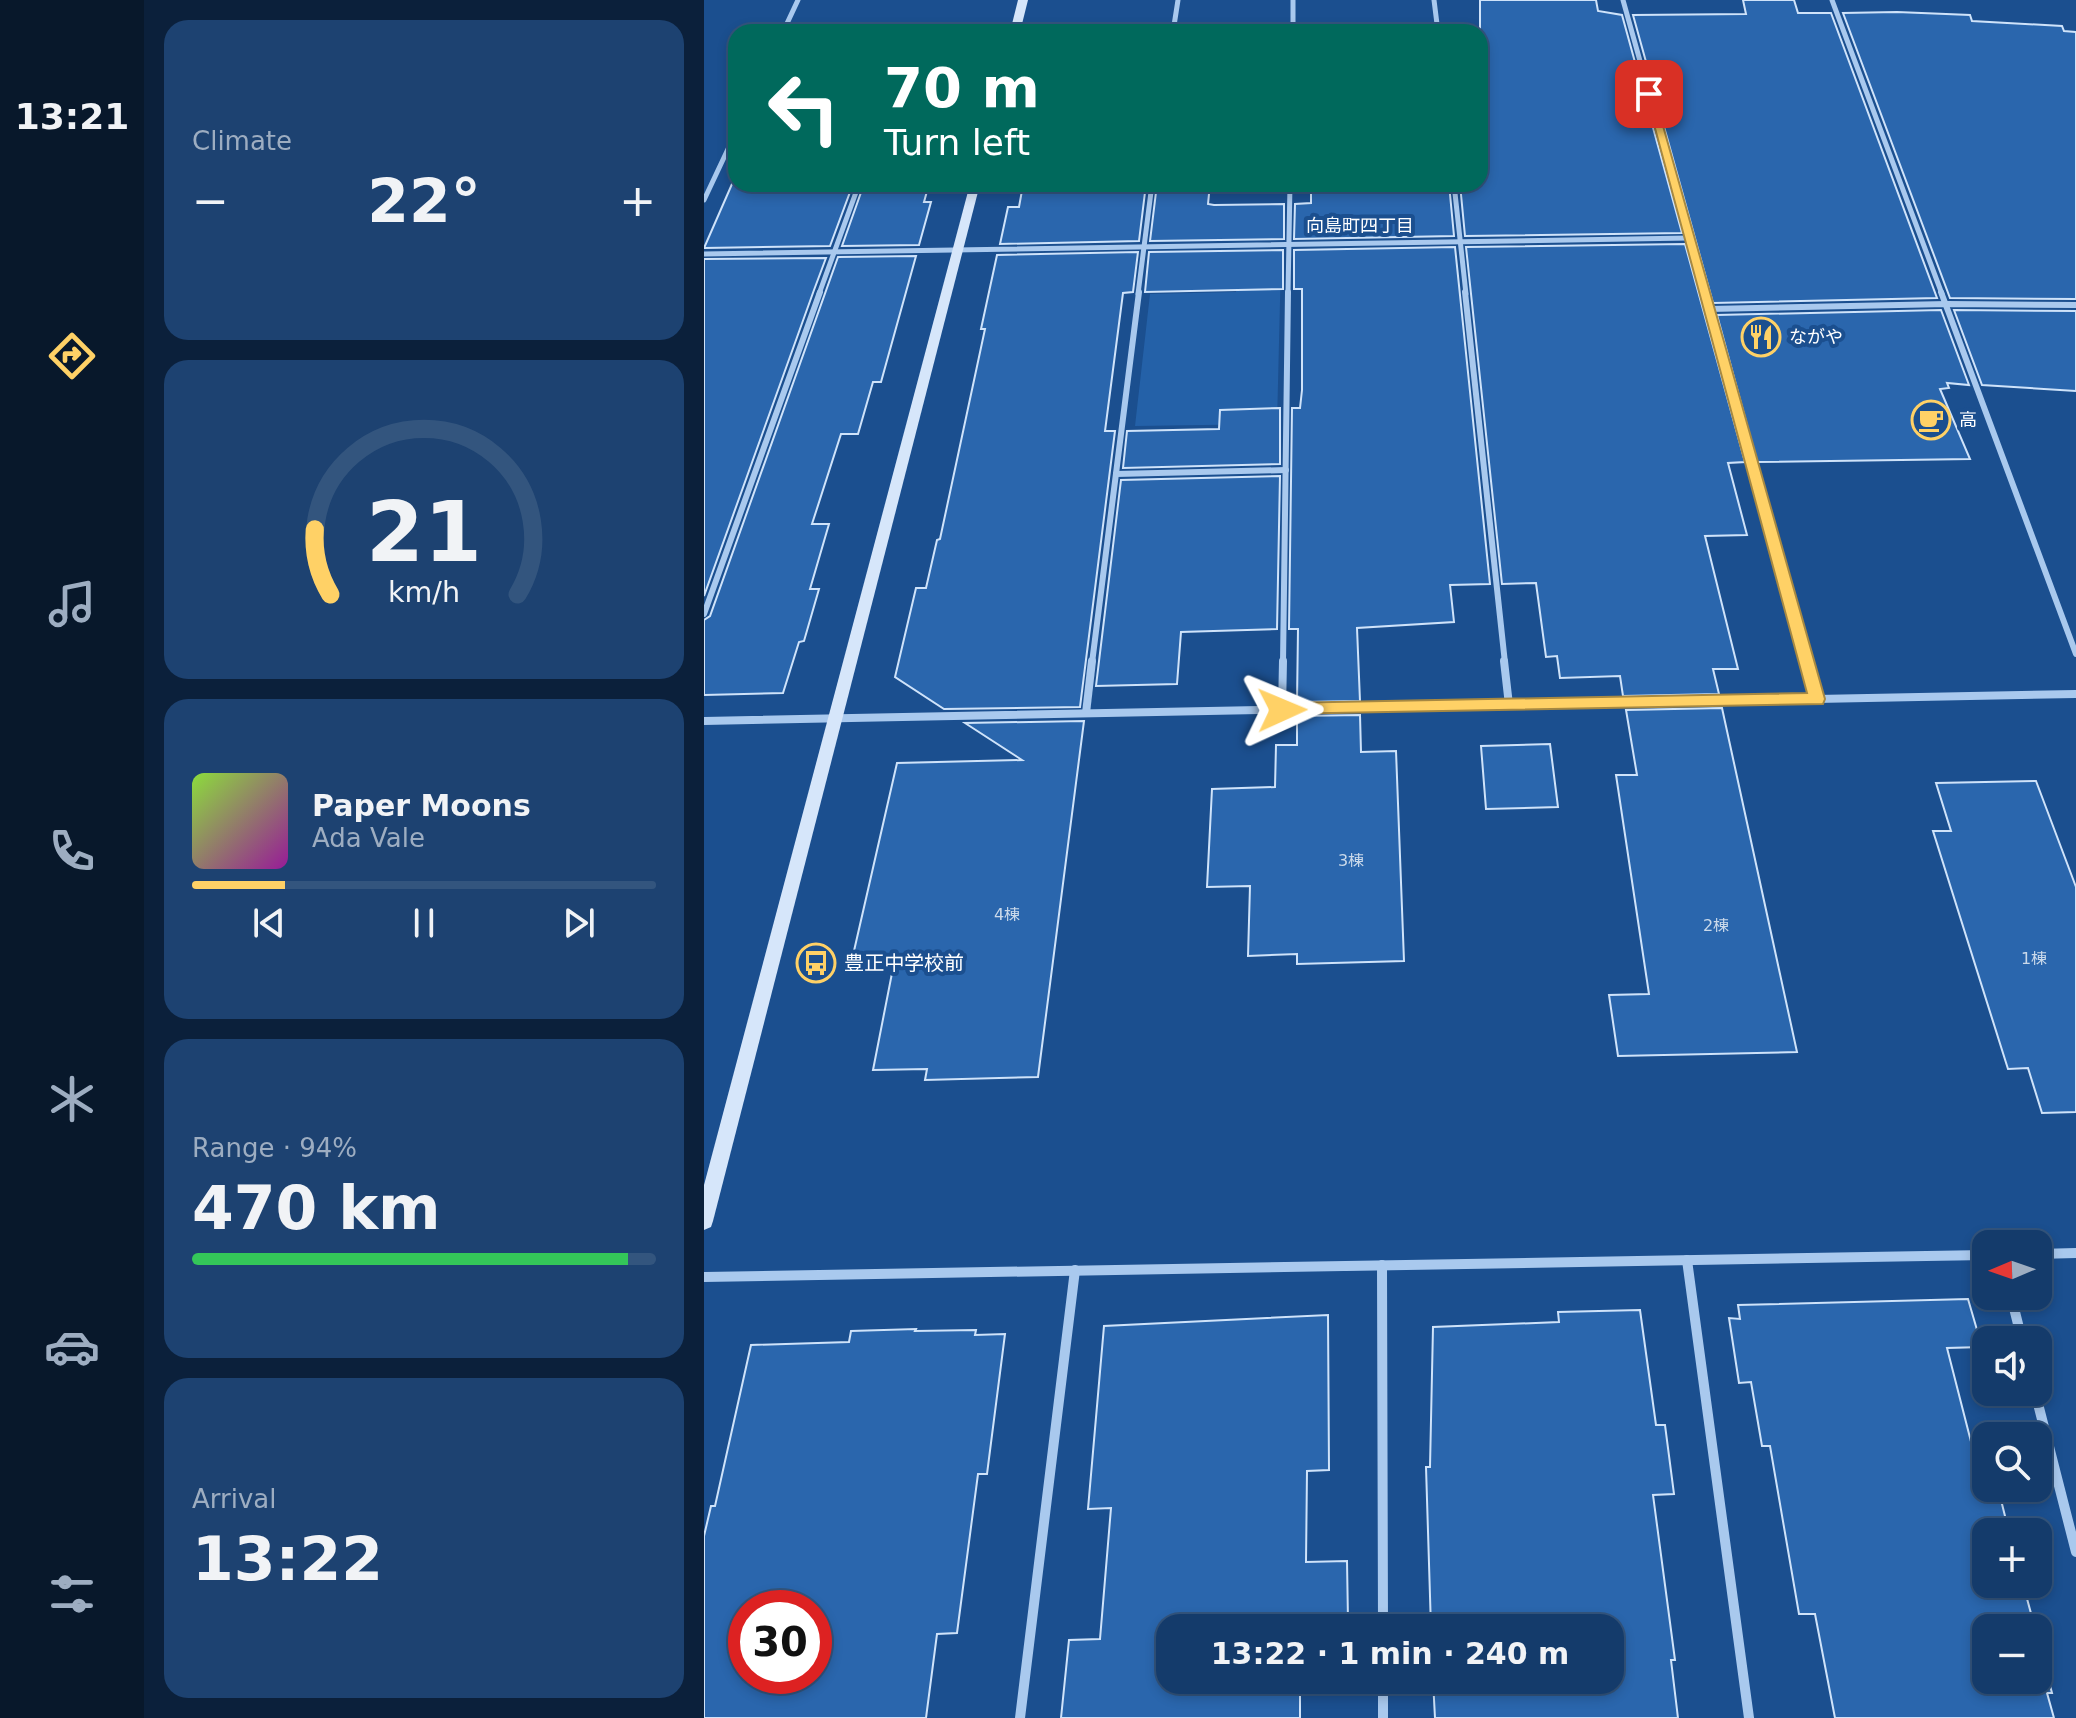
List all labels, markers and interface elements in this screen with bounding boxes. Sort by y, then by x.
text: 70 m [884,55,1040,120]
icon: left [752,56,856,160]
pin [1615,60,1683,128]
icon: arrive [1627,72,1671,116]
text: 13:21 [15,96,129,137]
text: Turn left [884,122,1030,163]
text: Climate [192,126,292,156]
text: 22° [367,166,481,236]
text: − [192,175,229,226]
text: + [619,175,656,226]
district label: 向島町四丁目 [1306,215,1414,236]
restaurant icon: ながや [1740,316,1782,358]
place label: ながや [1789,326,1843,347]
icon: directions [44,328,100,384]
cafe icon: 高 [1910,399,1952,441]
place label: 高 [1959,409,1977,430]
text: 21 [366,484,482,581]
icon: music [44,576,100,632]
text: km/h [388,576,460,610]
position arrow [1240,668,1324,752]
text: Paper Moons [312,788,531,823]
icon: phone [44,823,100,879]
text: Ada Vale [312,823,425,853]
house number: 3棟 [1338,851,1364,870]
icon: previous [247,901,291,945]
icon: pause [402,901,446,945]
icon: next [557,901,601,945]
house number: 4棟 [994,905,1020,924]
house number: 2棟 [1703,916,1729,935]
bus stop icon: 豊正中学校前 [795,942,837,984]
house number: 1棟 [2021,949,2047,968]
place label: 豊正中学校前 [844,951,964,975]
icon: climate [44,1071,100,1127]
text: Range · 94% [192,1133,357,1163]
text: 470 km [192,1173,441,1243]
north arrow [1972,1230,2052,1310]
map controls [1972,1230,2052,1694]
icon: car [44,1319,100,1375]
button: sound [1972,1326,2052,1406]
button: search [1972,1422,2052,1502]
text: Arrival [192,1484,276,1514]
button: + [1972,1518,2052,1598]
text: 13:22 [192,1524,383,1594]
icon: filters [44,1566,100,1622]
speed limit sign: 30 [728,1590,832,1694]
button: − [1972,1614,2052,1694]
text: 13:22 · 1 min · 240 m [1211,1636,1569,1671]

